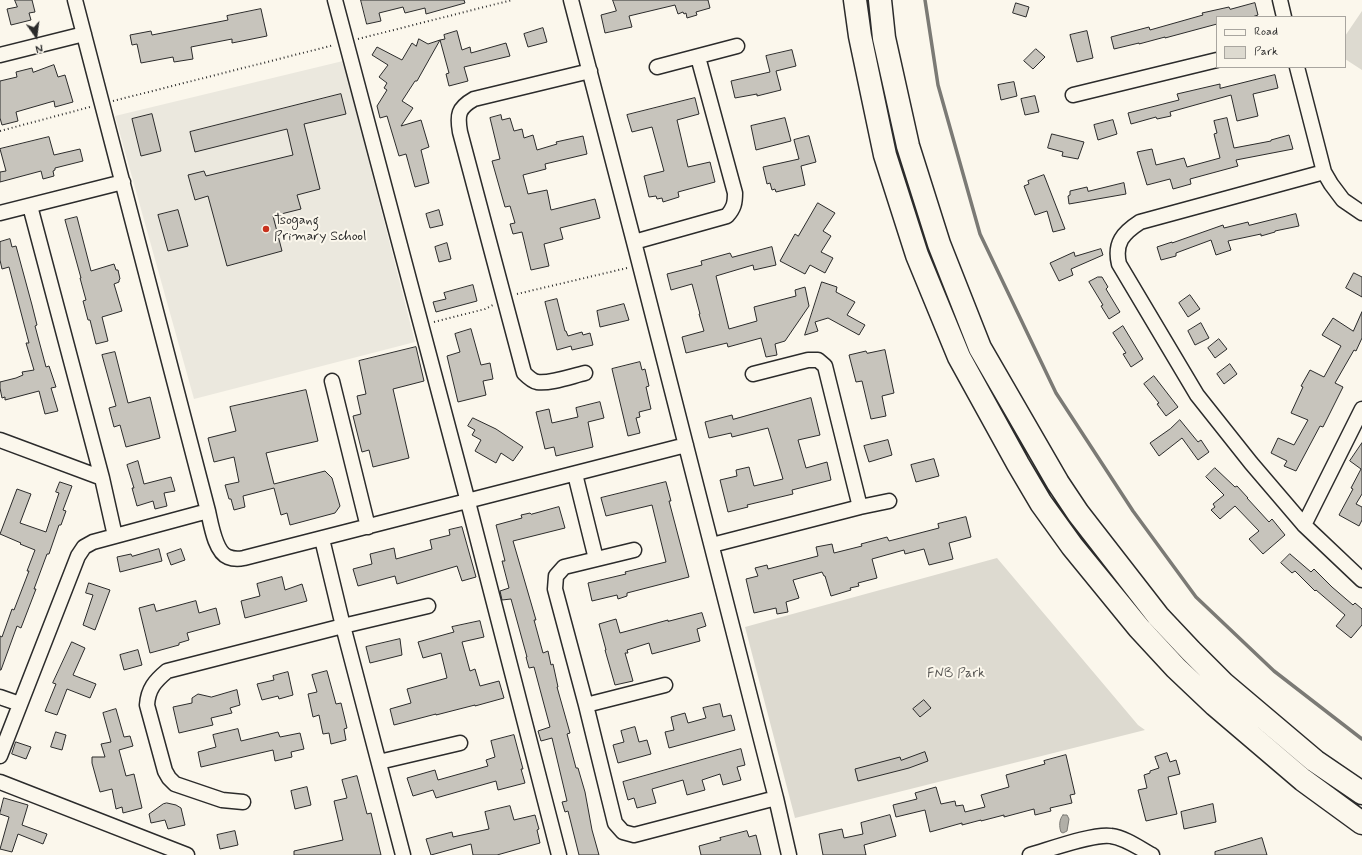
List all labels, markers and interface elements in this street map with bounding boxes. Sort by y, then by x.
north arrow [16,16,56,56]
legend [1216,16,1346,68]
text: Road [1254,24,1278,40]
text: N [34,40,44,55]
text: Park [1254,44,1278,60]
place label: Tsogang Primary School [274,213,366,246]
marker: Tsogang Primary School [261,224,271,234]
park label: FNB Park [927,666,985,682]

